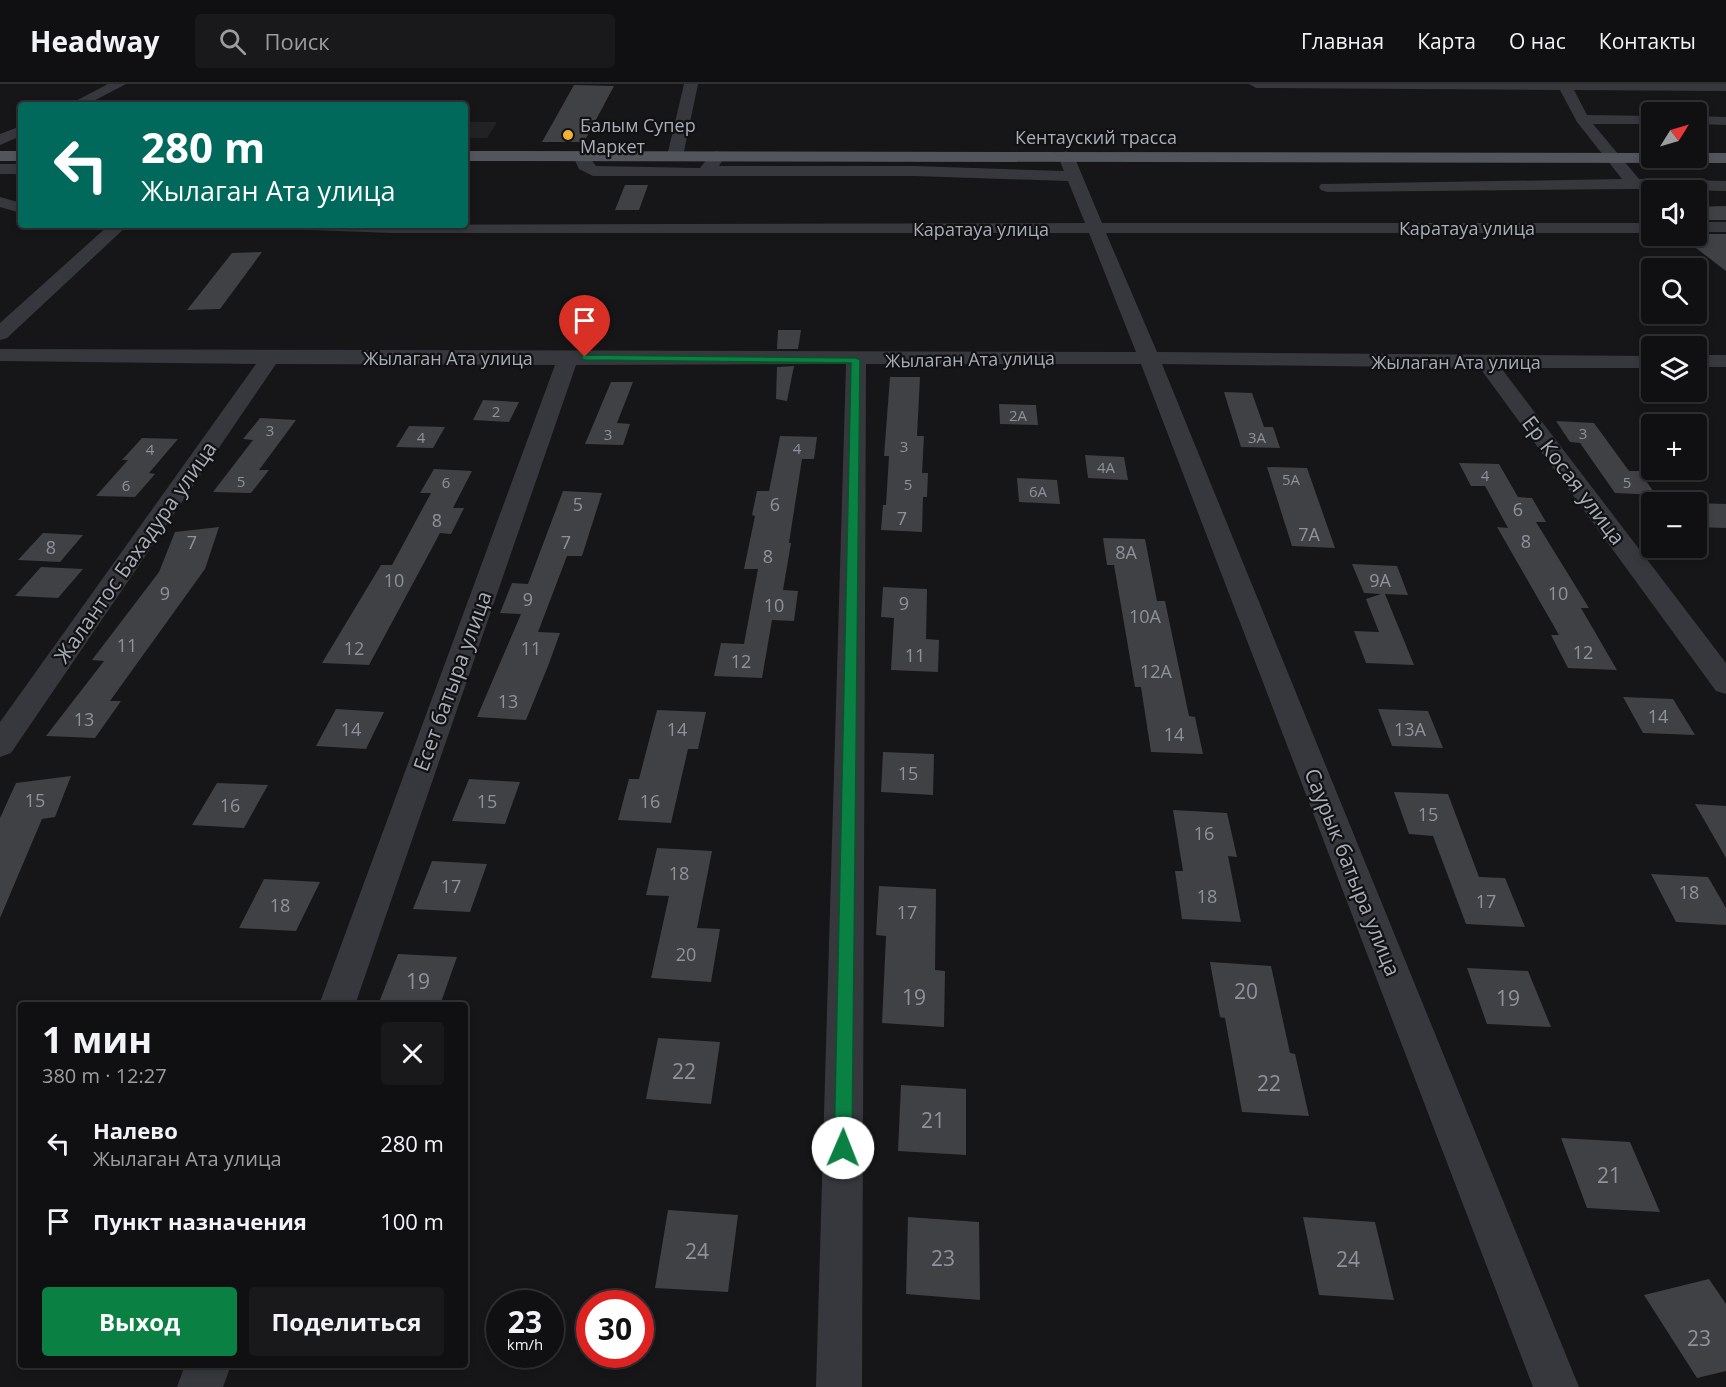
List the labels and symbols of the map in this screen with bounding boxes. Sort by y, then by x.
north arrow [1641,102,1707,168]
place label: Балым Супер Маркет [580,113,696,158]
street label: Кентауский трасса [1015,125,1177,149]
marker: Балым Супер Маркет [561,128,575,142]
street label: Каратауа улица [1399,216,1535,240]
street label: Каратауа улица [913,217,1049,241]
pin [559,295,610,357]
street label: Жылаган Ата улица [363,346,533,370]
street label: Жылаган Ата улица [885,346,1055,372]
street label: Жылаган Ата улица [1371,350,1541,374]
house number: 2 [492,401,500,421]
house number: 2A [1009,405,1028,425]
street label: Ер Косая улица [1516,410,1632,550]
house number: 3 [266,420,274,440]
house number: 3 [1579,423,1587,443]
house number: 3 [604,424,612,444]
house number: 4 [417,427,426,447]
house number: 3A [1248,427,1267,447]
street label: Жалантос Бахадура улица [48,436,222,668]
house number: 3 [900,436,908,456]
house number: 4 [793,438,802,458]
house number: 4 [146,439,155,459]
house number: 4A [1097,457,1116,477]
house number: 4 [1481,465,1490,485]
house number: 5A [1282,469,1301,489]
house number: 5 [237,471,245,491]
house number: 6 [442,472,450,492]
house number: 5 [1623,472,1631,492]
house number: 5 [904,474,912,494]
house number: 6 [122,475,130,495]
house number: 6A [1029,481,1048,501]
house number: 5 [573,492,583,516]
house number: 6 [770,492,780,516]
house number: 6 [1513,497,1523,521]
house number: 7 [897,506,907,530]
house number: 8 [432,508,442,532]
house number: 7A [1298,522,1320,546]
house number: 8 [1521,529,1531,553]
house number: 7 [187,530,197,554]
house number: 7 [561,530,571,554]
house number: 8 [46,535,56,559]
house number: 8A [1115,540,1137,564]
house number: 8 [763,544,773,568]
house number: 10 [384,568,404,592]
house number: 9A [1369,568,1391,592]
house number: 9 [160,581,170,605]
house number: 10 [1548,581,1568,605]
street label: Есет батыра улица [406,587,498,775]
house number: 9 [523,587,533,611]
house number: 9 [899,591,909,615]
house number: 10 [764,593,784,617]
house number: 10A [1129,604,1162,628]
house number: 11 [117,633,137,657]
house number: 12 [344,636,364,660]
house number: 11 [521,636,541,660]
house number: 12 [1573,640,1593,664]
house number: 11 [905,643,925,667]
house number: 12 [731,649,751,673]
house number: 12A [1140,659,1173,683]
house number: 13 [498,689,518,713]
house number: 14 [1648,704,1668,728]
house number: 13 [74,707,94,731]
house number: 14 [341,717,361,741]
house number: 14 [667,717,687,741]
house number: 13A [1394,717,1427,741]
house number: 14 [1164,722,1184,746]
house number: 15 [898,761,918,785]
street label: Саурык батыра улица [1299,764,1407,980]
house number: 15 [25,788,45,812]
house number: 15 [477,789,497,813]
house number: 16 [640,789,660,813]
house number: 16 [220,793,240,817]
house number: 15 [1418,802,1438,826]
house number: 16 [1194,821,1214,845]
house number: 18 [669,861,689,885]
house number: 17 [441,874,461,898]
house number: 18 [1679,880,1699,904]
house number: 18 [1197,884,1217,908]
house number: 17 [1476,889,1496,913]
house number: 18 [270,893,290,917]
house number: 17 [897,900,917,924]
house number: 20 [676,942,696,966]
house number: 19 [406,967,430,995]
house number: 20 [1234,977,1258,1005]
house number: 19 [902,983,926,1011]
house number: 19 [1496,984,1520,1012]
house number: 22 [672,1057,696,1085]
house number: 22 [1257,1069,1281,1097]
house number: 21 [921,1106,945,1134]
position arrow [811,1116,875,1180]
house number: 21 [1597,1161,1621,1189]
house number: 24 [685,1237,709,1265]
house number: 23 [931,1244,955,1272]
house number: 24 [1336,1245,1360,1273]
speed limit sign: 30 [576,1290,654,1368]
house number: 23 [1687,1324,1711,1352]

